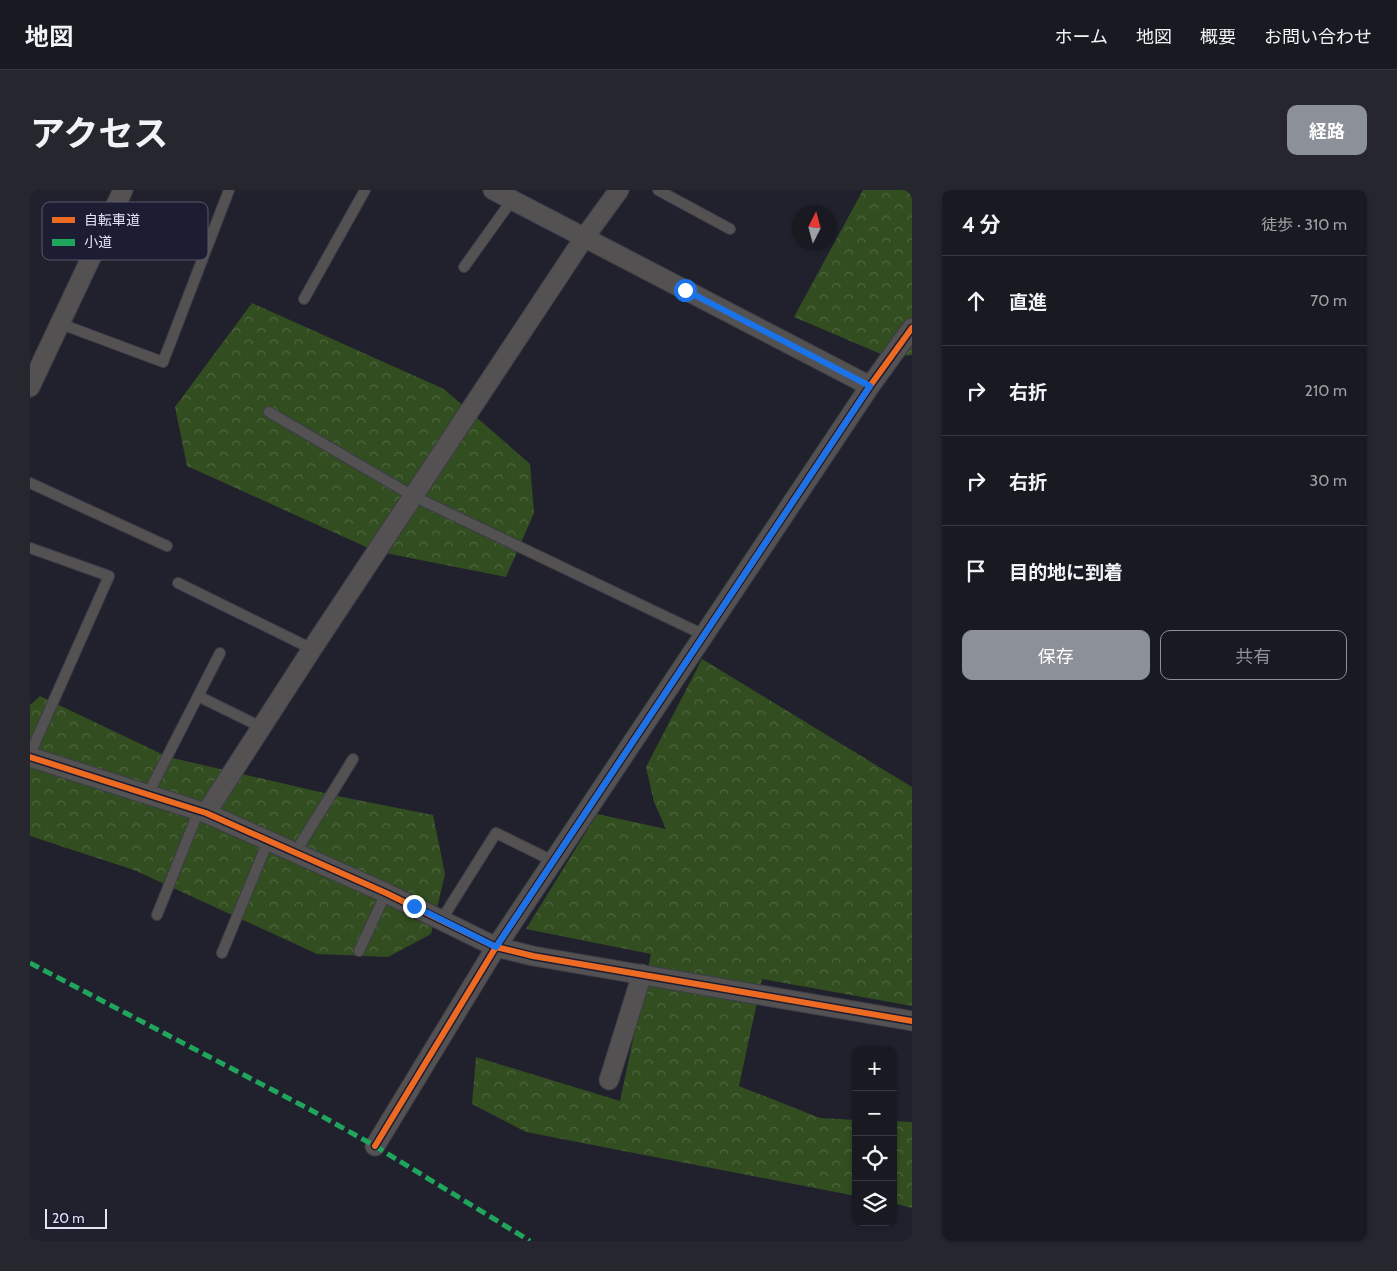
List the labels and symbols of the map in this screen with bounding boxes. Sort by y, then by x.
legend [42,202,208,260]
north arrow [792,205,837,250]
text: 自転車道 [84,211,140,229]
text: 小道 [84,233,112,251]
route start [674,279,697,302]
route end [403,895,426,918]
scale bar [45,1206,108,1229]

